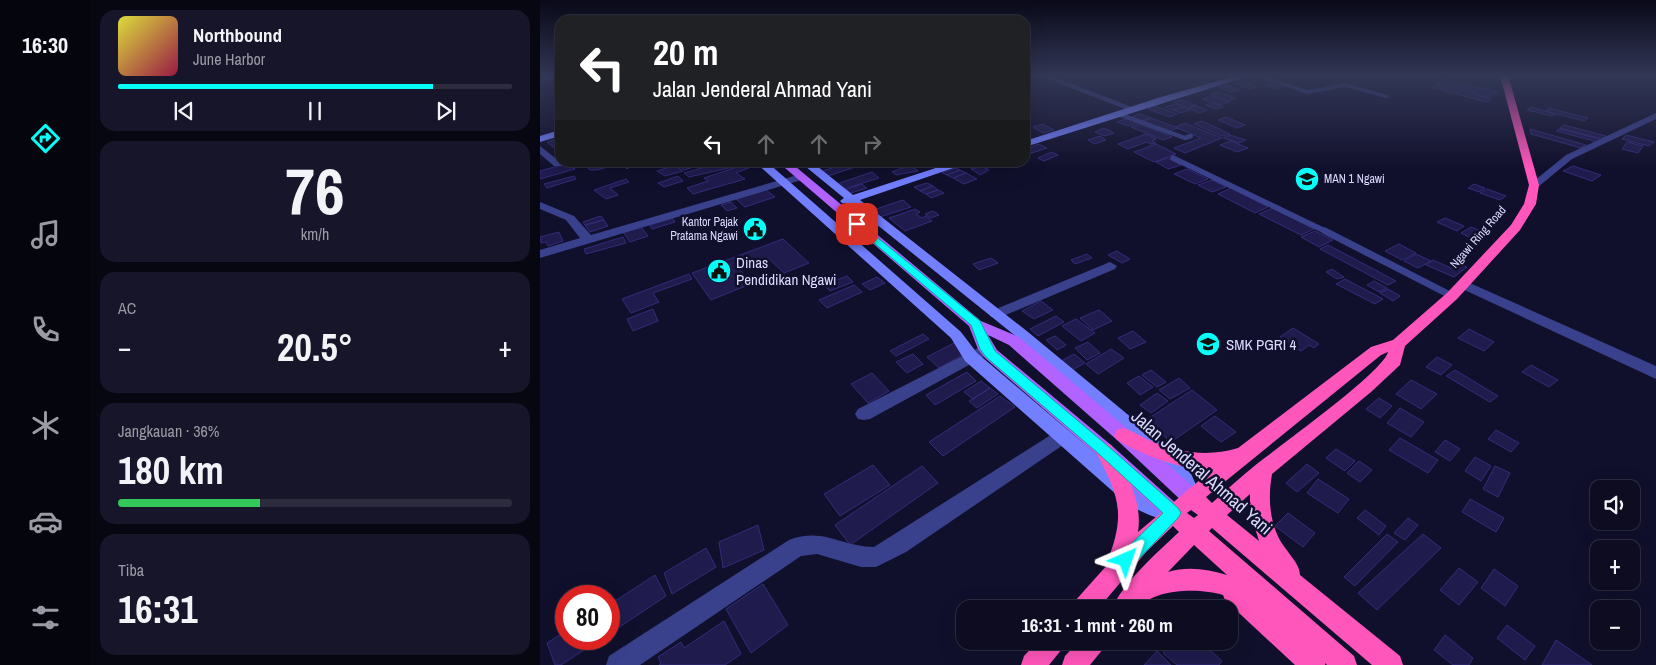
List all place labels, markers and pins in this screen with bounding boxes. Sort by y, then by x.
school or university icon: MAN 1 Ngawi [1294,166,1320,192]
place label: MAN 1 Ngawi [1324,171,1385,187]
pin [836,203,878,245]
place label: Kantor Pajak Pratama Ngawi [670,214,738,244]
public building icon: Kantor Pajak Pratama Ngawi [742,216,768,242]
place label: Dinas Pendidikan Ngawi [736,252,837,290]
public building icon: Dinas Pendidikan Ngawi [706,258,732,284]
school or university icon: SMK PGRI 4 [1195,331,1221,357]
place label: SMK PGRI 4 [1226,334,1297,355]

